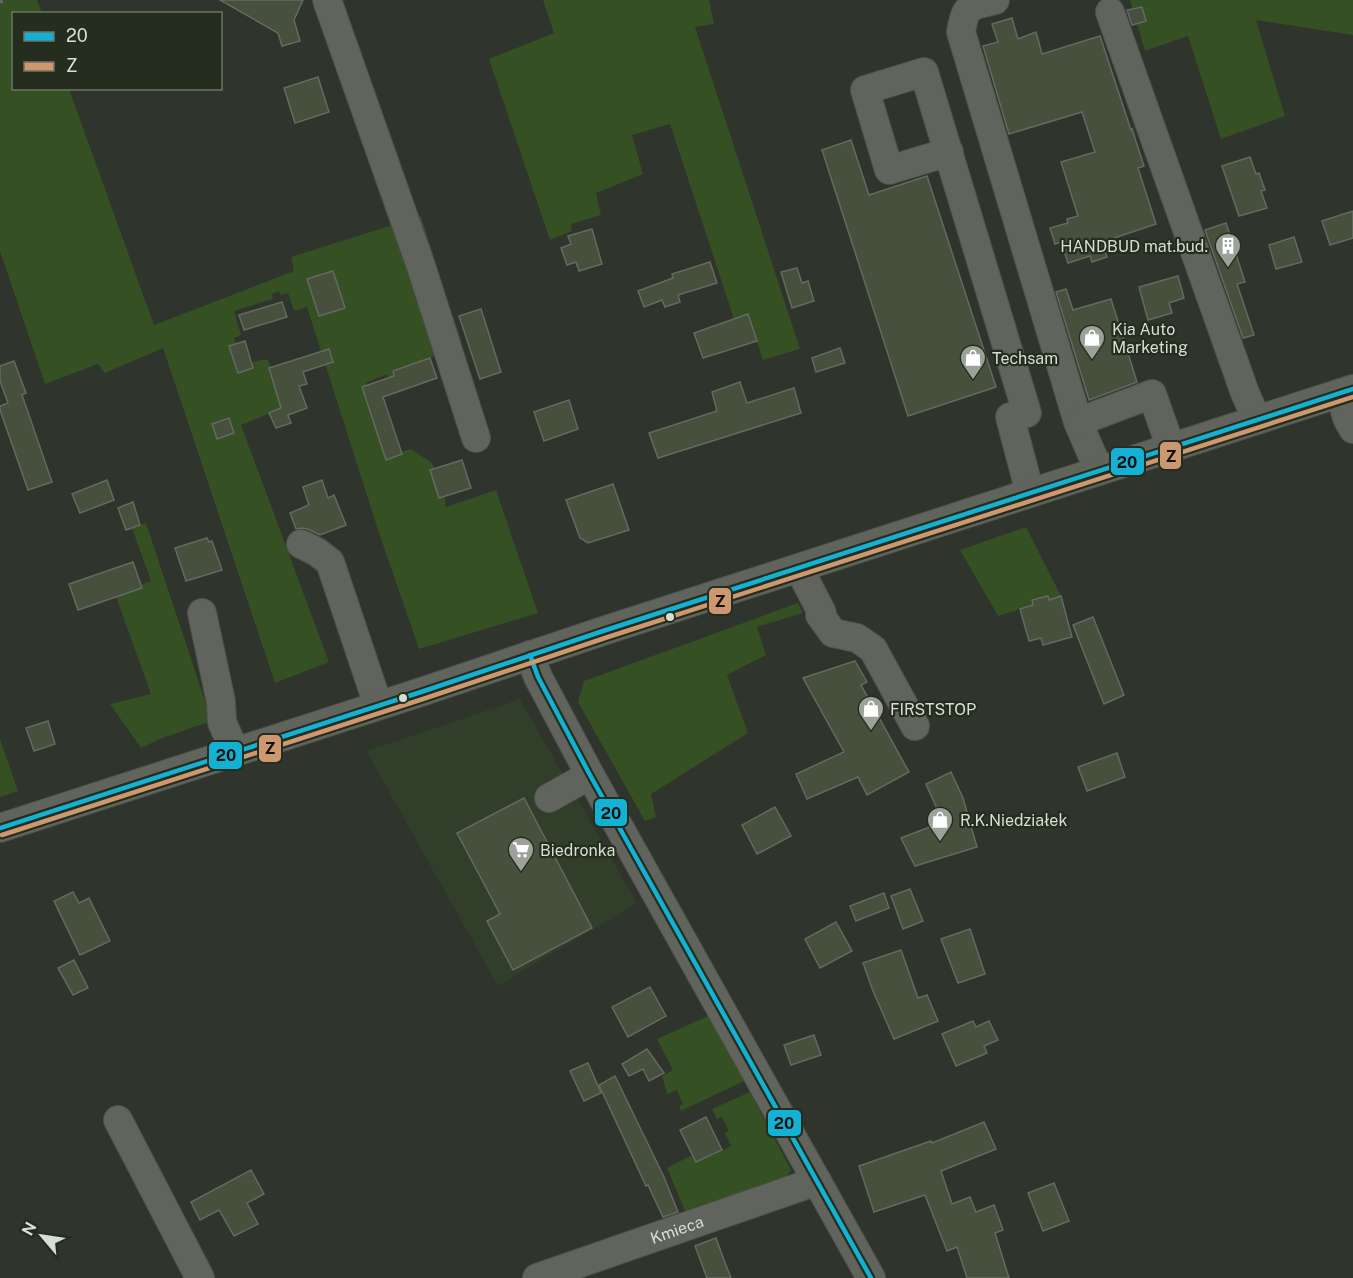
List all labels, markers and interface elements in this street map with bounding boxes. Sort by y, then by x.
legend [12,12,222,90]
text: 20 [66,25,88,46]
text: Z [66,55,77,76]
building icon: HANDBUD mat.bud. [1213,231,1243,269]
place label: HANDBUD mat.bud. [1060,237,1208,256]
place label: Kia Auto Marketing [1112,320,1188,357]
shop icon: Kia Auto Marketing [1077,323,1107,361]
shop icon: Techsam [958,343,988,381]
place label: Techsam [992,349,1058,368]
line badge: Z [1159,441,1182,470]
line badge: 20 [1110,447,1145,476]
text: Z [1166,447,1177,466]
text: 20 [1117,453,1137,472]
line badge: Z [708,587,732,615]
text: Z [715,592,726,611]
unlabelled marker [664,611,676,623]
unlabelled marker [397,692,409,704]
shop icon: FIRSTSTOP [856,694,886,732]
place label: FIRSTSTOP [890,700,976,719]
line badge: Z [258,734,282,763]
text: Z [265,739,276,758]
line badge: 20 [208,741,243,770]
text: 20 [216,746,236,765]
line badge: 20 [594,798,628,827]
text: 20 [601,804,621,823]
shop icon: R.K.Niedziałek [925,805,955,843]
place label: R.K.Niedziałek [960,811,1067,830]
supermarket icon: Biedronka [506,835,536,873]
place label: Biedronka [540,841,615,860]
line badge: 20 [767,1109,802,1137]
text: 20 [774,1114,794,1133]
north arrow [12,1206,72,1266]
street label: Kmieca [648,1212,706,1248]
text: N [18,1219,41,1239]

